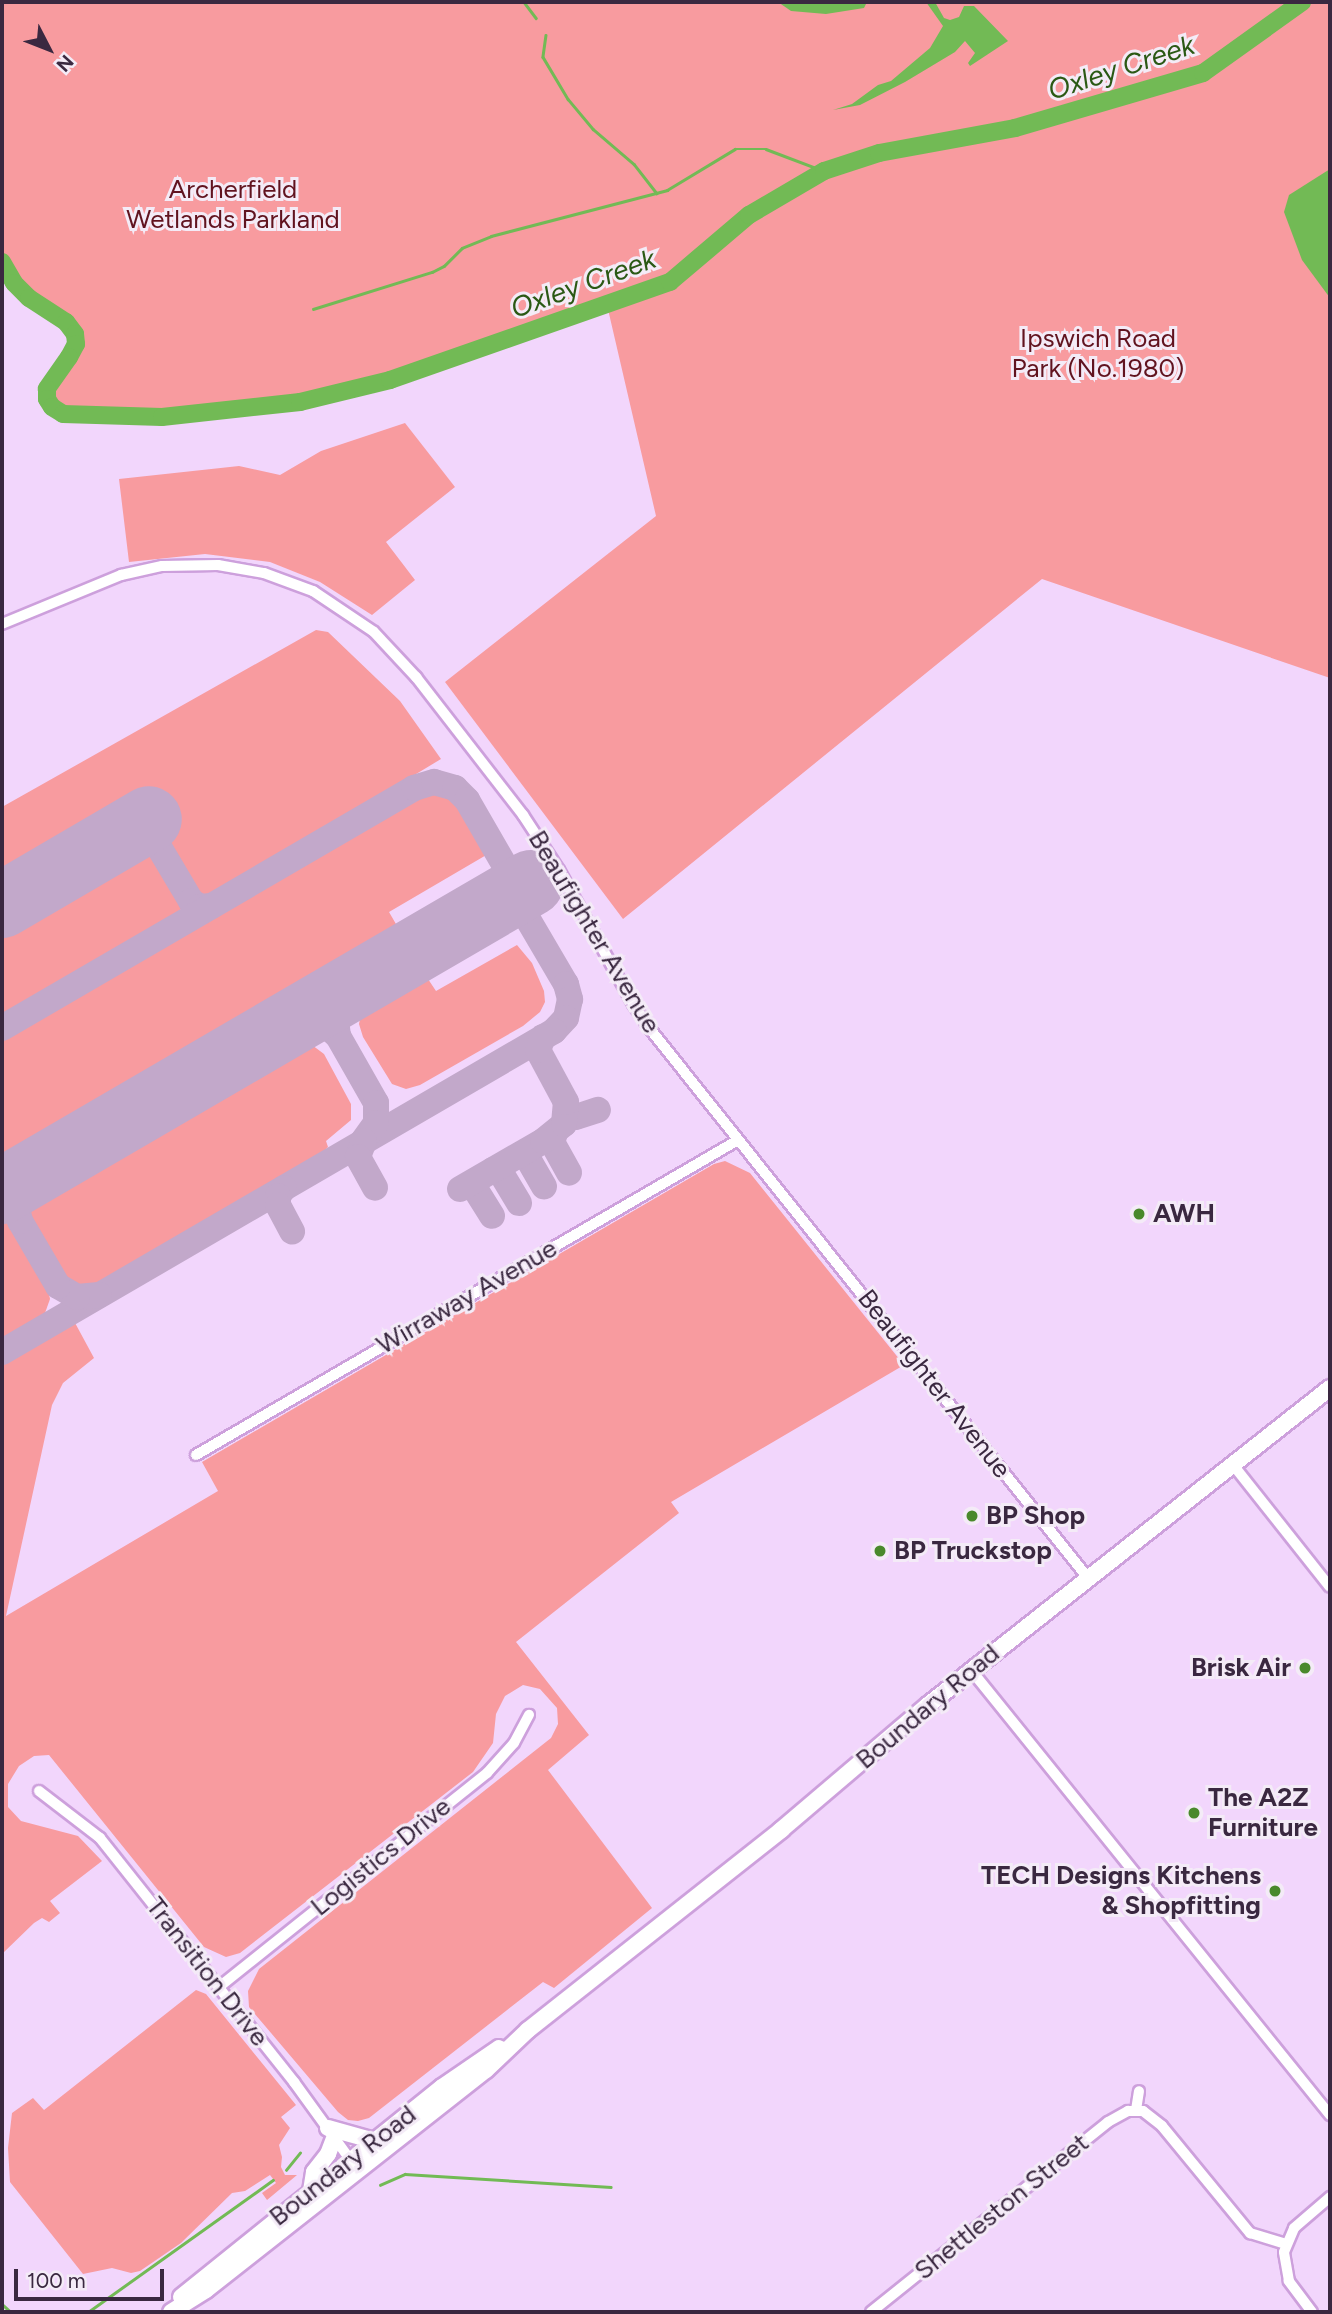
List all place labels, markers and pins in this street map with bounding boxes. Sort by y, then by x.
place label: AWH [1153,1198,1215,1230]
marker: AWH [1131,1206,1147,1222]
place label: BP Shop [986,1500,1085,1532]
marker: BP Shop [964,1508,980,1524]
place label: BP Truckstop [894,1535,1052,1567]
marker: BP Truckstop [872,1543,888,1559]
place label: Brisk Air [1191,1652,1291,1684]
marker: Brisk Air [1297,1660,1313,1676]
place label: The A2Z Furniture [1208,1782,1318,1843]
marker: The A2Z Furniture [1186,1805,1202,1821]
place label: TECH Designs Kitchens & Shopfitting [981,1860,1261,1922]
marker: TECH Designs Kitchens & Shopfitting [1267,1883,1283,1899]

